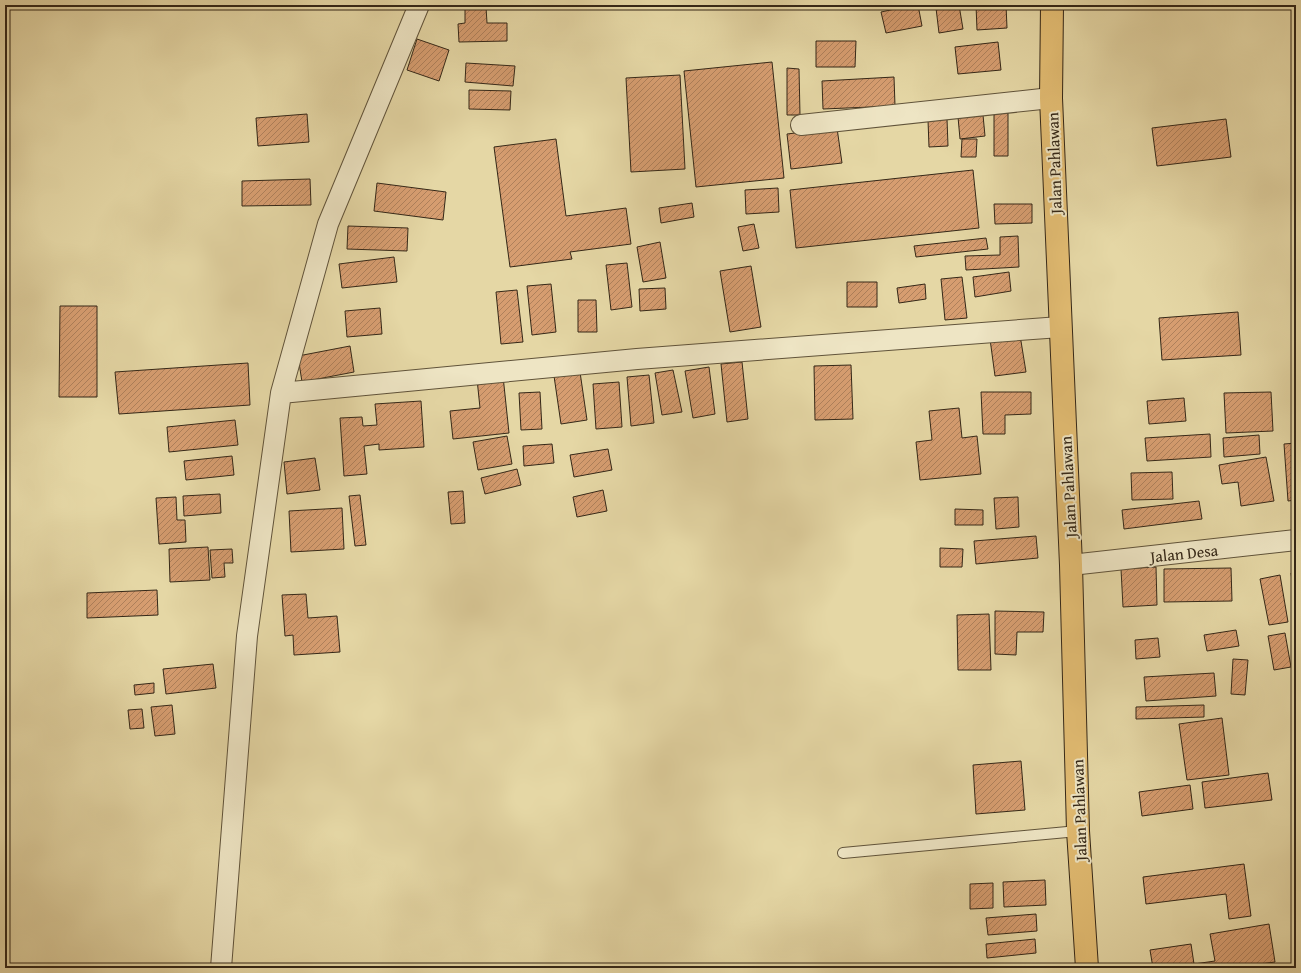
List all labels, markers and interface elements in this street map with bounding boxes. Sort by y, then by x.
street label: Jalan Pahlawan [1040,112,1068,216]
street label: Jalan Pahlawan [1053,436,1083,540]
street label: Jalan Desa [1147,537,1220,569]
street label: Jalan Pahlawan [1065,759,1093,863]

